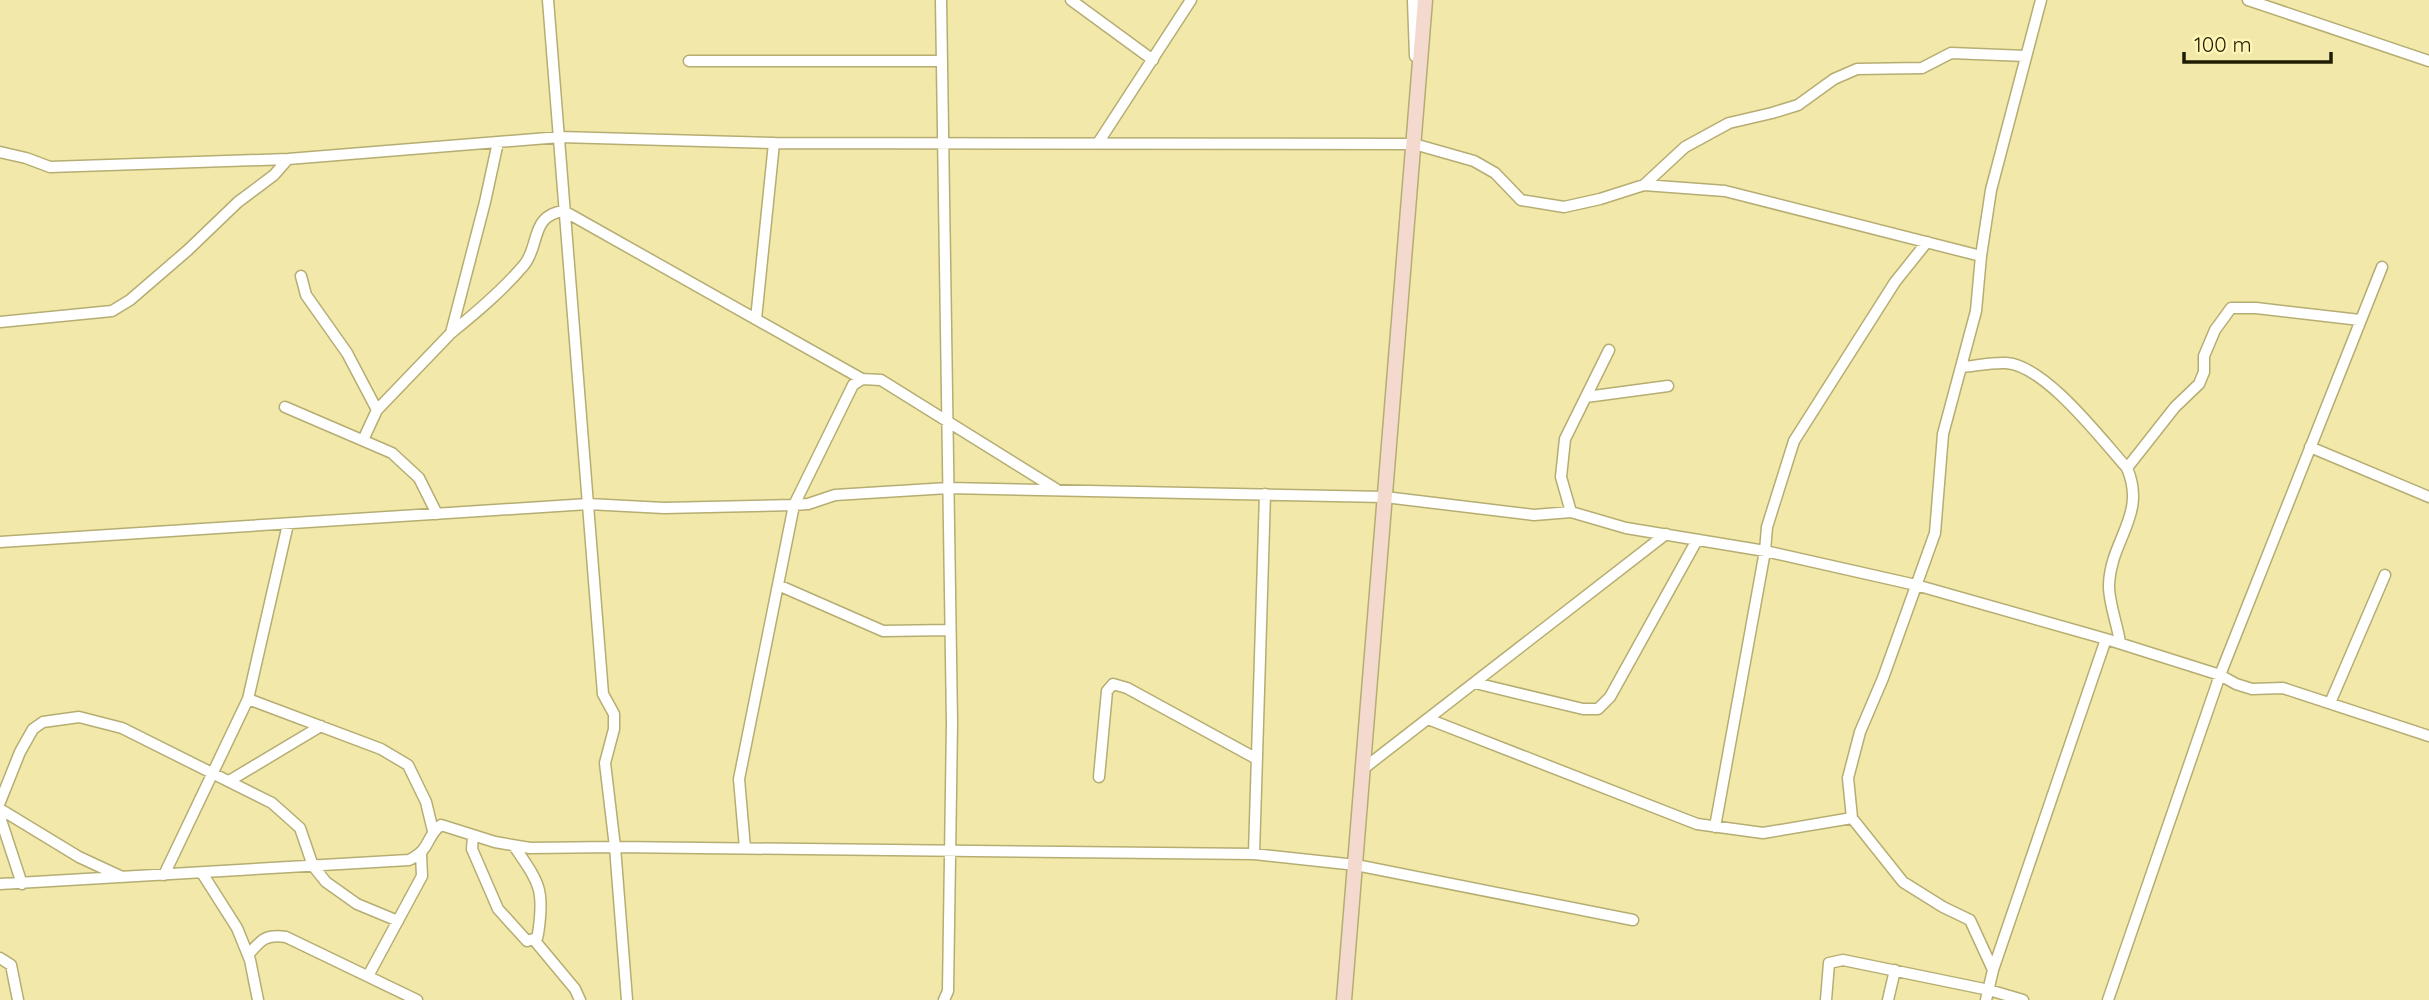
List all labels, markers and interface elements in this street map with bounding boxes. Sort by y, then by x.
scale bar [2184,21,2331,65]
text: 100 m [2194,31,2252,57]

